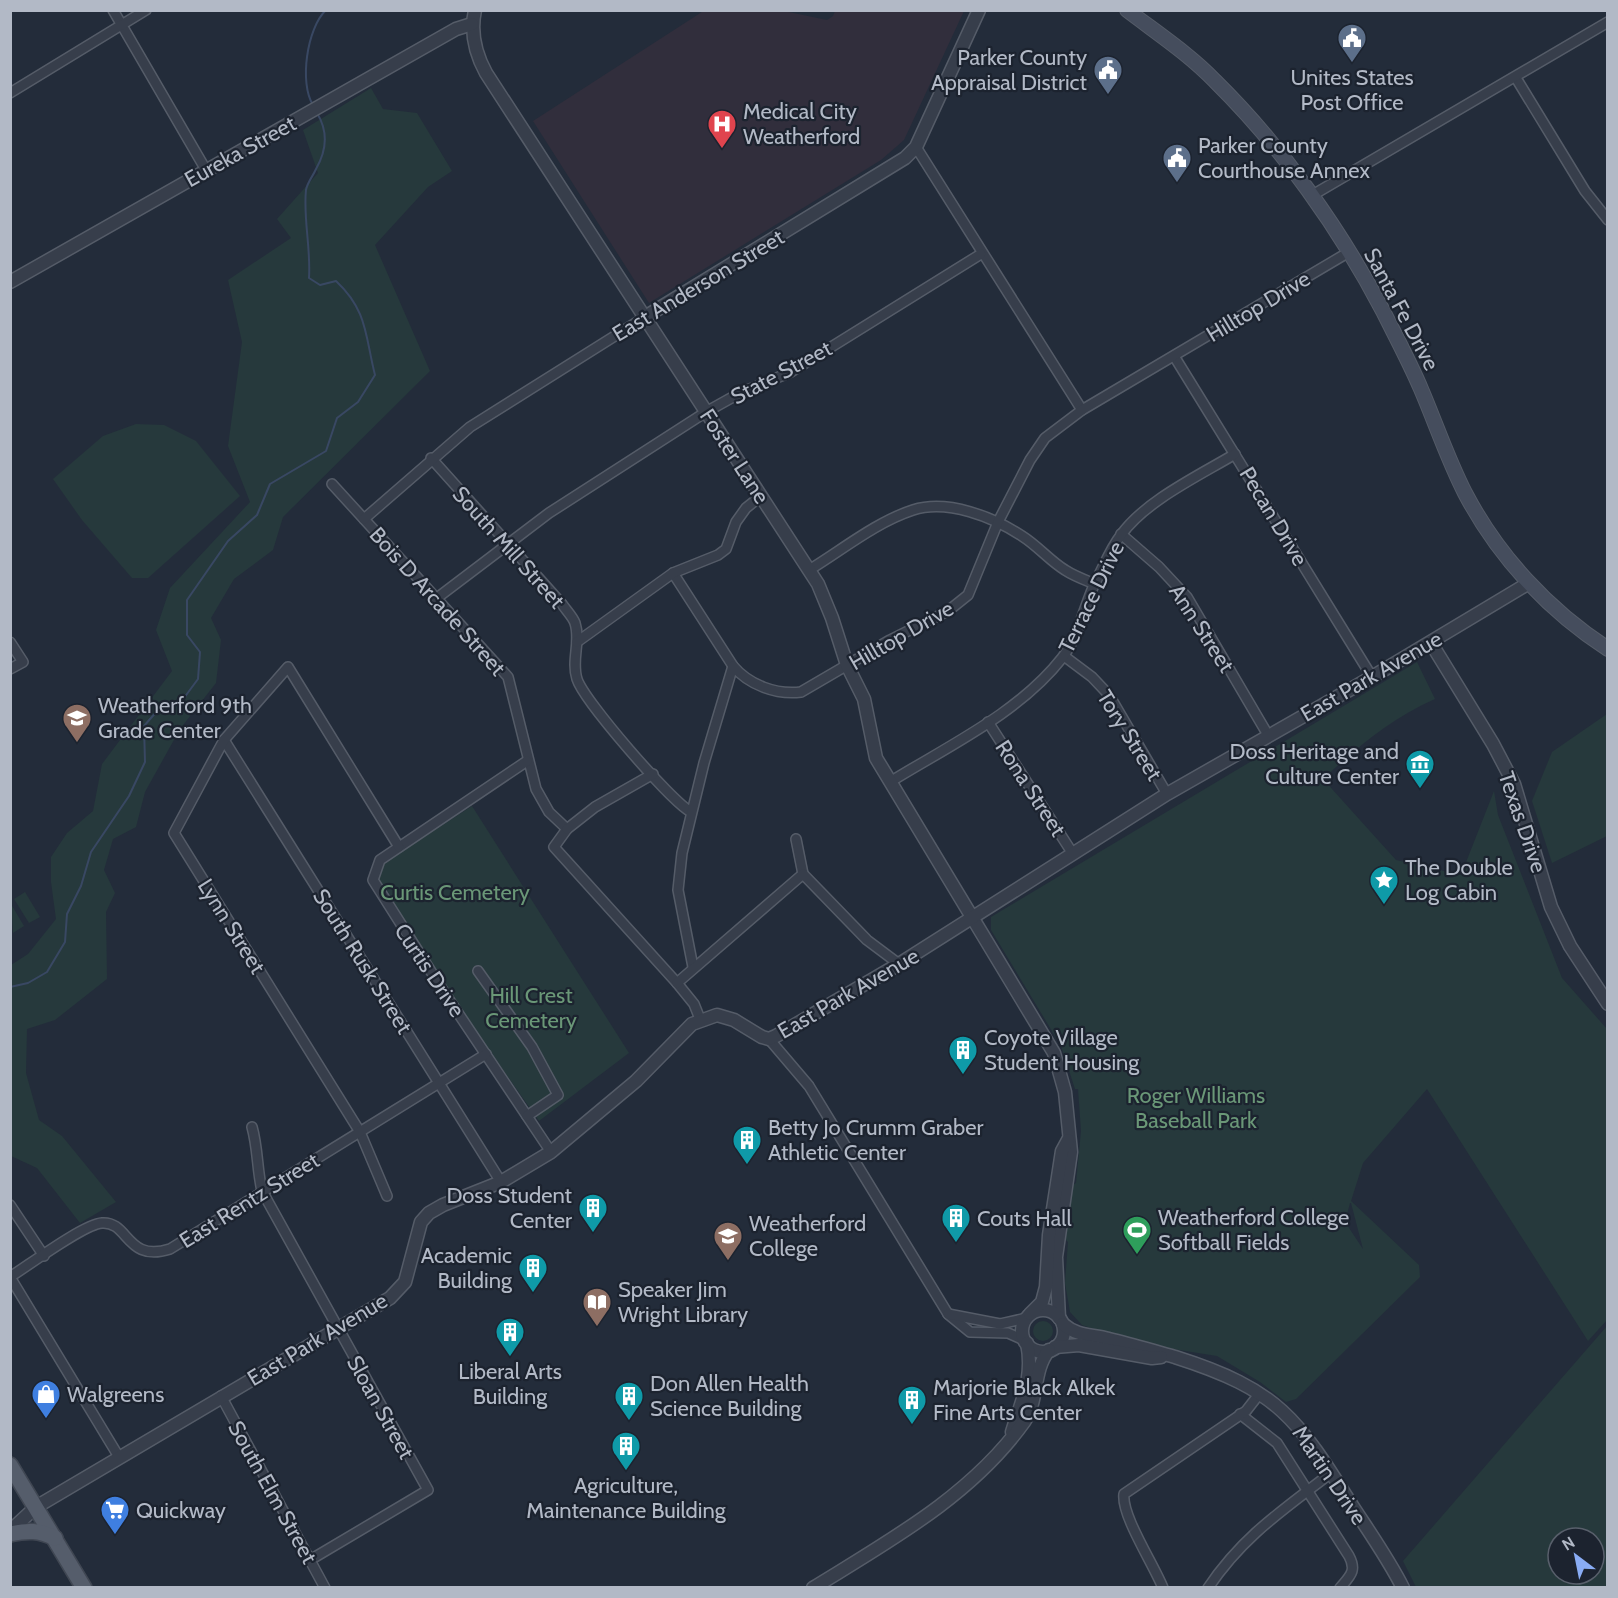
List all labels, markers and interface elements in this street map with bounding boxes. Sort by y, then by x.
public building icon: Unites States Post Office [1336,22,1368,64]
place label: Parker County Appraisal District [931,44,1088,96]
public building icon: Parker County Appraisal District [1092,54,1124,96]
place label: Unites States Post Office [1290,64,1414,116]
place label: Medical City Weatherford [743,98,860,150]
hospital icon: Medical City Weatherford [706,108,738,150]
street label: Eureka Street [180,110,301,193]
place label: Parker County Courthouse Annex [1198,132,1370,184]
public building icon: Parker County Courthouse Annex [1161,142,1193,184]
street label: East Anderson Street [608,223,789,347]
street label: Santa Fe Drive [1358,243,1445,375]
street label: Hilltop Drive [1201,265,1315,348]
street label: State Street [726,334,837,410]
street label: Foster Lane [694,404,775,509]
street label: Pecan Drive [1233,462,1314,571]
street label: South Mill Street [447,481,571,614]
street label: Bois D Arcade Street [364,521,512,682]
street label: Terrace Drive [1053,537,1130,658]
street label: Ann Street [1163,579,1240,678]
street label: Hilltop Drive [844,595,958,676]
street label: East Park Avenue [1296,625,1447,728]
street label: Tory Street [1091,685,1168,786]
place label: Weatherford 9th Grade Center [98,692,252,744]
school or university icon: Weatherford 9th Grade Center [61,702,93,744]
street label: Rona Street [989,735,1072,842]
place label: Doss Heritage and Culture Center [1230,738,1399,790]
museum icon: Doss Heritage and Culture Center [1404,748,1436,790]
street label: Texas Drive [1493,768,1552,876]
place label: The Double Log Cabin [1405,854,1513,906]
place icon: The Double Log Cabin [1368,864,1400,906]
street label: Lynn Street [192,874,272,979]
park label: Curtis Cemetery [380,879,530,906]
street label: South Rusk Street [307,884,418,1039]
street label: Curtis Drive [388,918,471,1022]
street label: East Park Avenue [773,942,924,1045]
park label: Hill Crest Cemetery [485,982,577,1034]
place label: Coyote Village Student Housing [984,1024,1140,1076]
building icon: Coyote Village Student Housing [947,1034,979,1076]
park label: Roger Williams Baseball Park [1127,1082,1265,1134]
place label: Betty Jo Crumm Graber Athletic Center [768,1114,984,1166]
building icon: Betty Jo Crumm Graber Athletic Center [731,1124,763,1166]
street label: East Rentz Street [174,1146,325,1254]
place label: Doss Student Center [446,1182,573,1234]
building icon: Doss Student Center [577,1192,609,1234]
building icon: Couts Hall [940,1202,972,1244]
place label: Weatherford College Softball Fields [1158,1204,1349,1256]
place label: Couts Hall [977,1205,1072,1232]
place label: Weatherford College [749,1210,866,1262]
sports icon: Weatherford College Softball Fields [1121,1214,1153,1256]
school or university icon: Weatherford College [712,1220,744,1262]
place label: Academic Building [421,1242,513,1294]
building icon: Academic Building [517,1252,549,1294]
place label: Speaker Jim Wright Library [618,1276,748,1328]
library icon: Speaker Jim Wright Library [581,1286,613,1328]
street label: East Park Avenue [242,1287,392,1392]
building icon: Liberal Arts Building [494,1316,526,1358]
street label: Sloan Street [341,1351,420,1464]
place label: Liberal Arts Building [458,1358,562,1410]
place label: Don Allen Health Science Building [650,1370,809,1422]
place label: Marjorie Black Alkek Fine Arts Center [933,1374,1116,1426]
shop icon: Walgreens [30,1378,62,1420]
building icon: Don Allen Health Science Building [613,1380,645,1422]
place label: Walgreens [67,1381,164,1408]
building icon: Marjorie Black Alkek Fine Arts Center [896,1384,928,1426]
street label: South Elm Street [222,1416,323,1569]
street label: Martin Drive [1287,1421,1373,1530]
building icon: Agriculture, Maintenance Building [610,1430,642,1472]
place label: Agriculture, Maintenance Building [526,1472,727,1524]
supermarket icon: Quickway [99,1494,131,1536]
place label: Quickway [136,1497,226,1524]
north arrow [1546,1526,1606,1586]
text: N [1558,1533,1578,1555]

